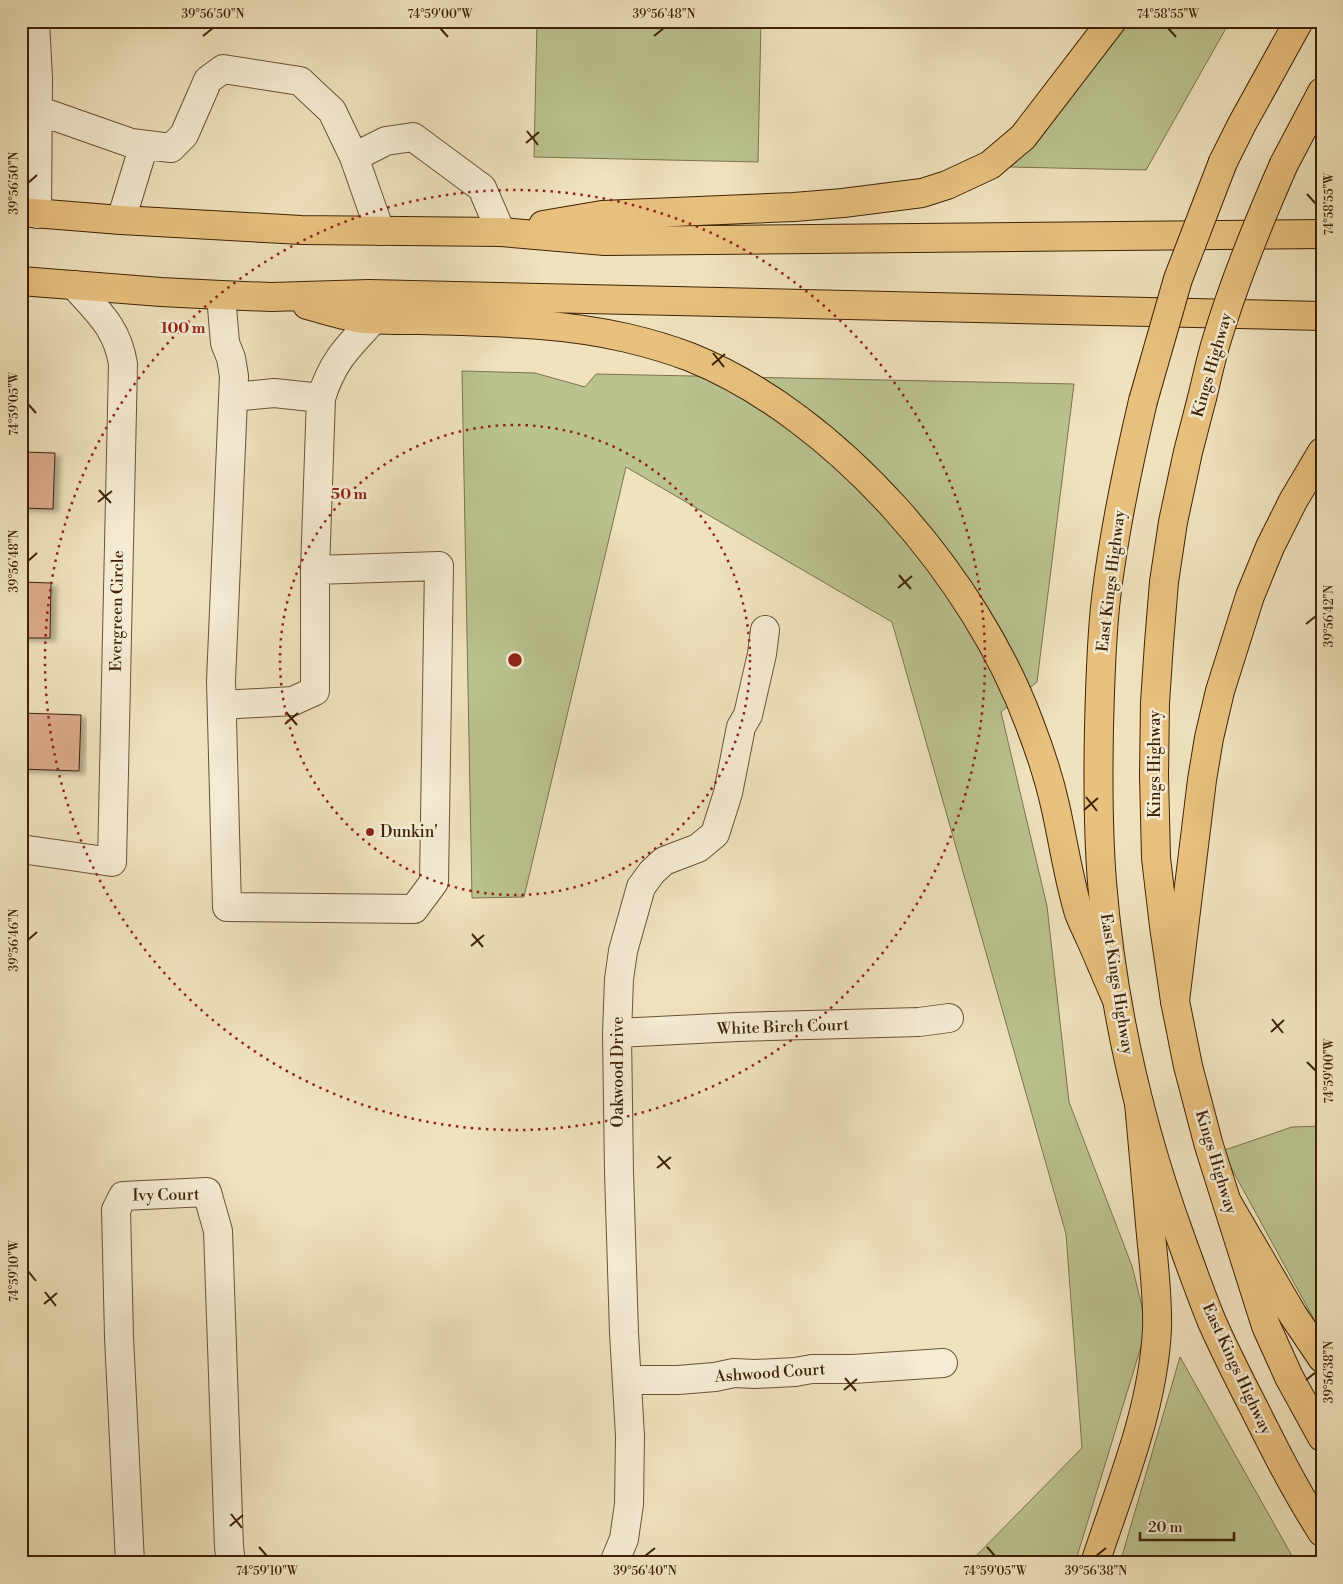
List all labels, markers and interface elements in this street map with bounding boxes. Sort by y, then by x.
text: 39°56'50"N [181,7,245,22]
text: 74°59'00"W [408,7,474,22]
text: 39°56'48"N [633,7,696,22]
text: 74°58'55"W [1137,7,1200,22]
text: 39°56'50"N [7,151,22,215]
text: 74°58'55"W [1322,172,1337,235]
street label: Kings Highway [1188,310,1237,420]
text: 100 m [161,319,206,338]
text: 74°59'05"W [7,371,22,436]
text: 50 m [331,485,367,504]
street label: East Kings Highway [1092,509,1130,653]
text: 39°56'48"N [7,529,22,593]
street label: Evergreen Circle [106,550,128,672]
text: 39°56'42"N [1322,585,1337,647]
centre of rings [506,651,524,669]
street label: Kings Highway [1145,710,1165,818]
place label: Dunkin' [380,822,438,842]
marker: Dunkin' [364,826,376,838]
text: 39°56'46"N [7,908,22,971]
street label: East Kings Highway [1096,912,1138,1056]
street label: White Birch Court [716,1015,850,1039]
street label: Oakwood Drive [608,1017,628,1127]
text: 74°59'00"W [1322,1037,1337,1103]
street label: Kings Highway [1191,1108,1241,1217]
street label: Ivy Court [132,1184,200,1206]
text: 74°59'10"W [7,1239,22,1302]
street label: East Kings Highway [1198,1300,1276,1438]
text: 39°56'38"N [1322,1341,1337,1403]
street label: Ashwood Court [713,1359,826,1387]
scale bar [1140,1509,1234,1541]
text: 20 m [1148,1518,1183,1537]
text: 74°59'10"W [236,1564,299,1579]
text: 39°56'40"N [613,1564,677,1579]
text: 74°59'05"W [963,1564,1028,1579]
text: 39°56'38"N [1065,1564,1127,1579]

